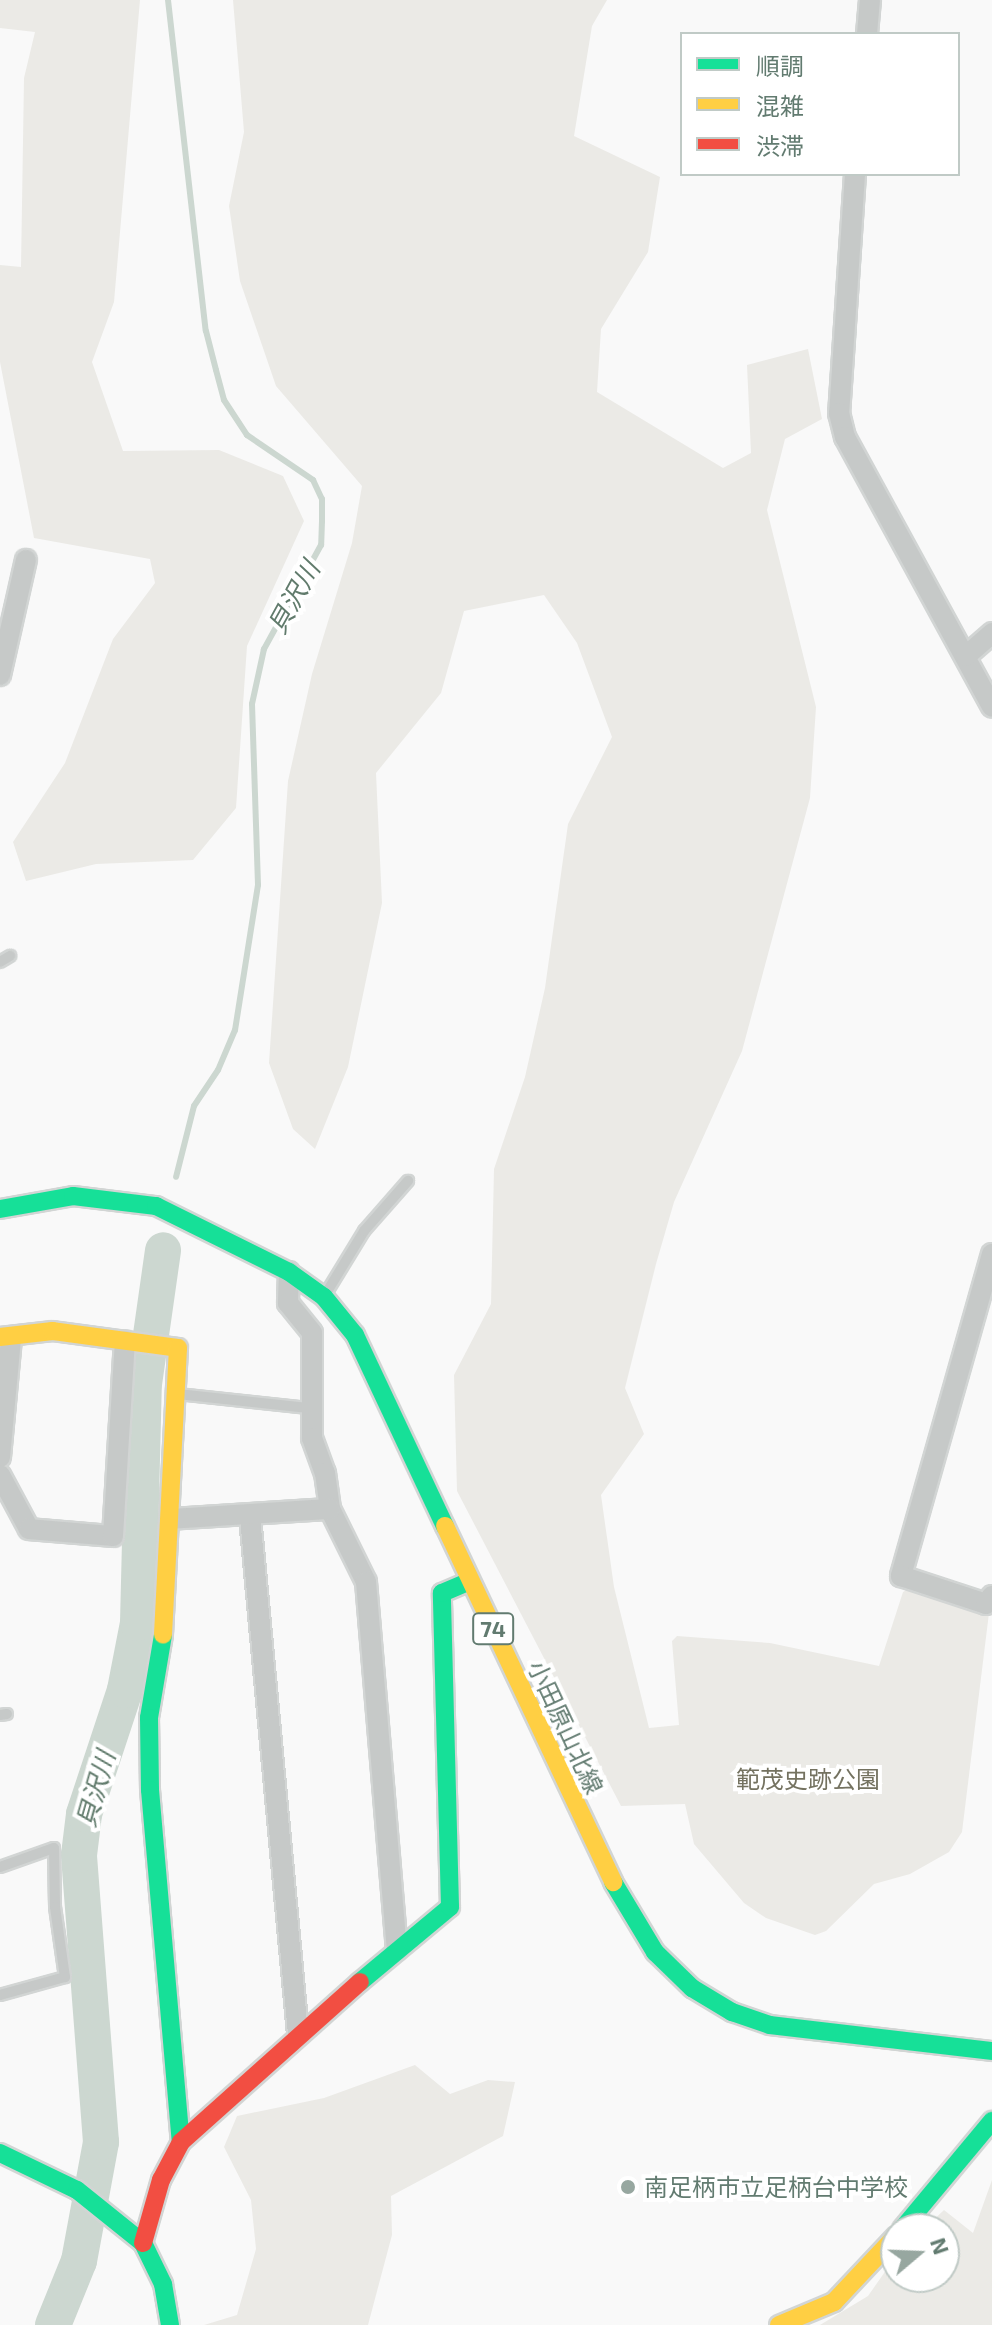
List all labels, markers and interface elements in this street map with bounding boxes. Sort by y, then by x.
legend [680,32,960,176]
text: 順調 [756,51,804,80]
text: 混雑 [756,91,804,120]
text: 渋滞 [756,131,804,160]
water label: 貝沢川 [260,555,326,639]
road number: 74 [471,1611,515,1647]
street label: 小田原山北線 [523,1656,609,1798]
water label: 貝沢川 [69,1747,121,1831]
park label: 範茂史跡公園 [736,1765,880,1793]
place label: 南足柄市立足柄台中学校 [644,2173,908,2201]
marker: 南足柄市立足柄台中学校 [619,2178,637,2196]
north arrow [880,2213,960,2293]
text: N [926,2234,956,2258]

